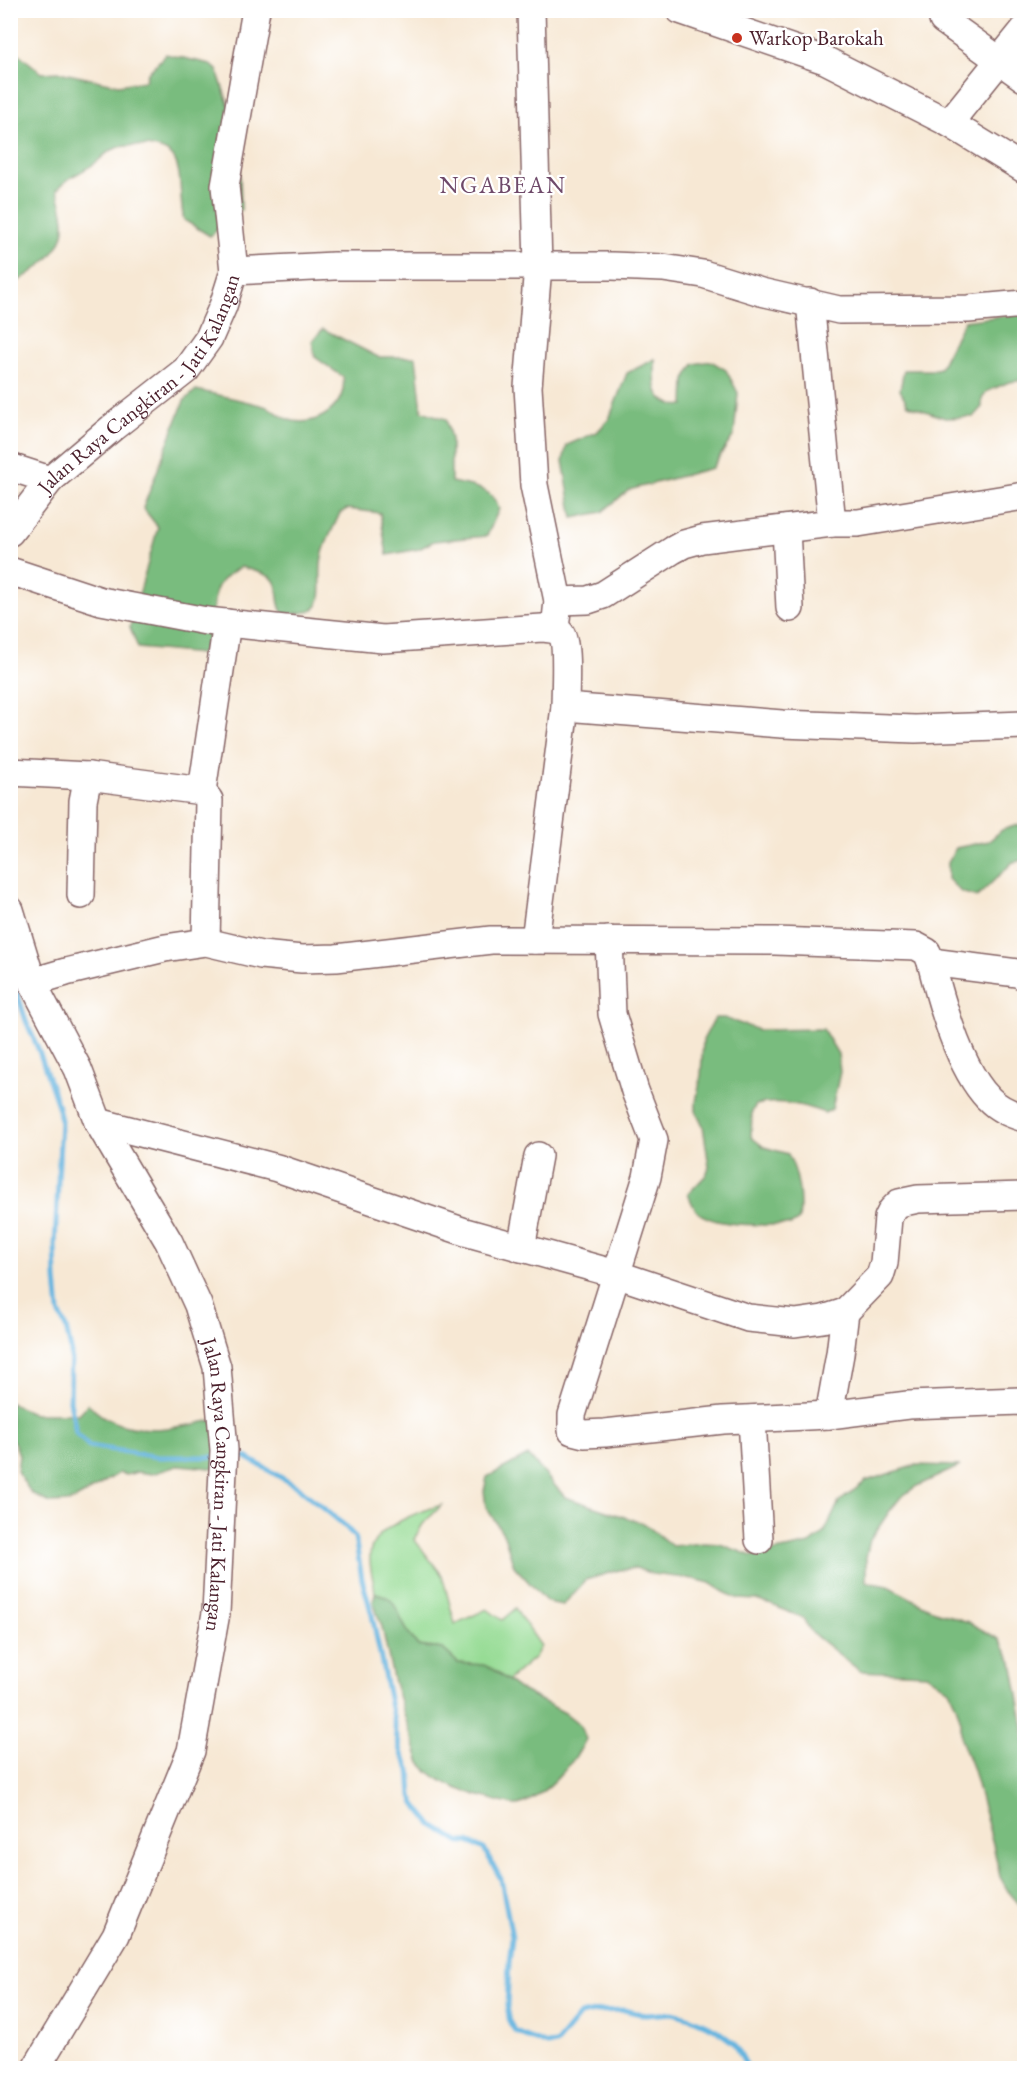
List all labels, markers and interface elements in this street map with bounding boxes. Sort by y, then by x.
place label: Warkop Barokah [749,24,884,51]
marker: Warkop Barokah [730,31,744,45]
district label: NGABEAN [440,169,566,200]
street label: Jalan Raya Cangkiran - Jati Kalangan [30,270,245,500]
street label: Jalan Raya Cangkiran - Jati Kalangan [195,1333,238,1634]

